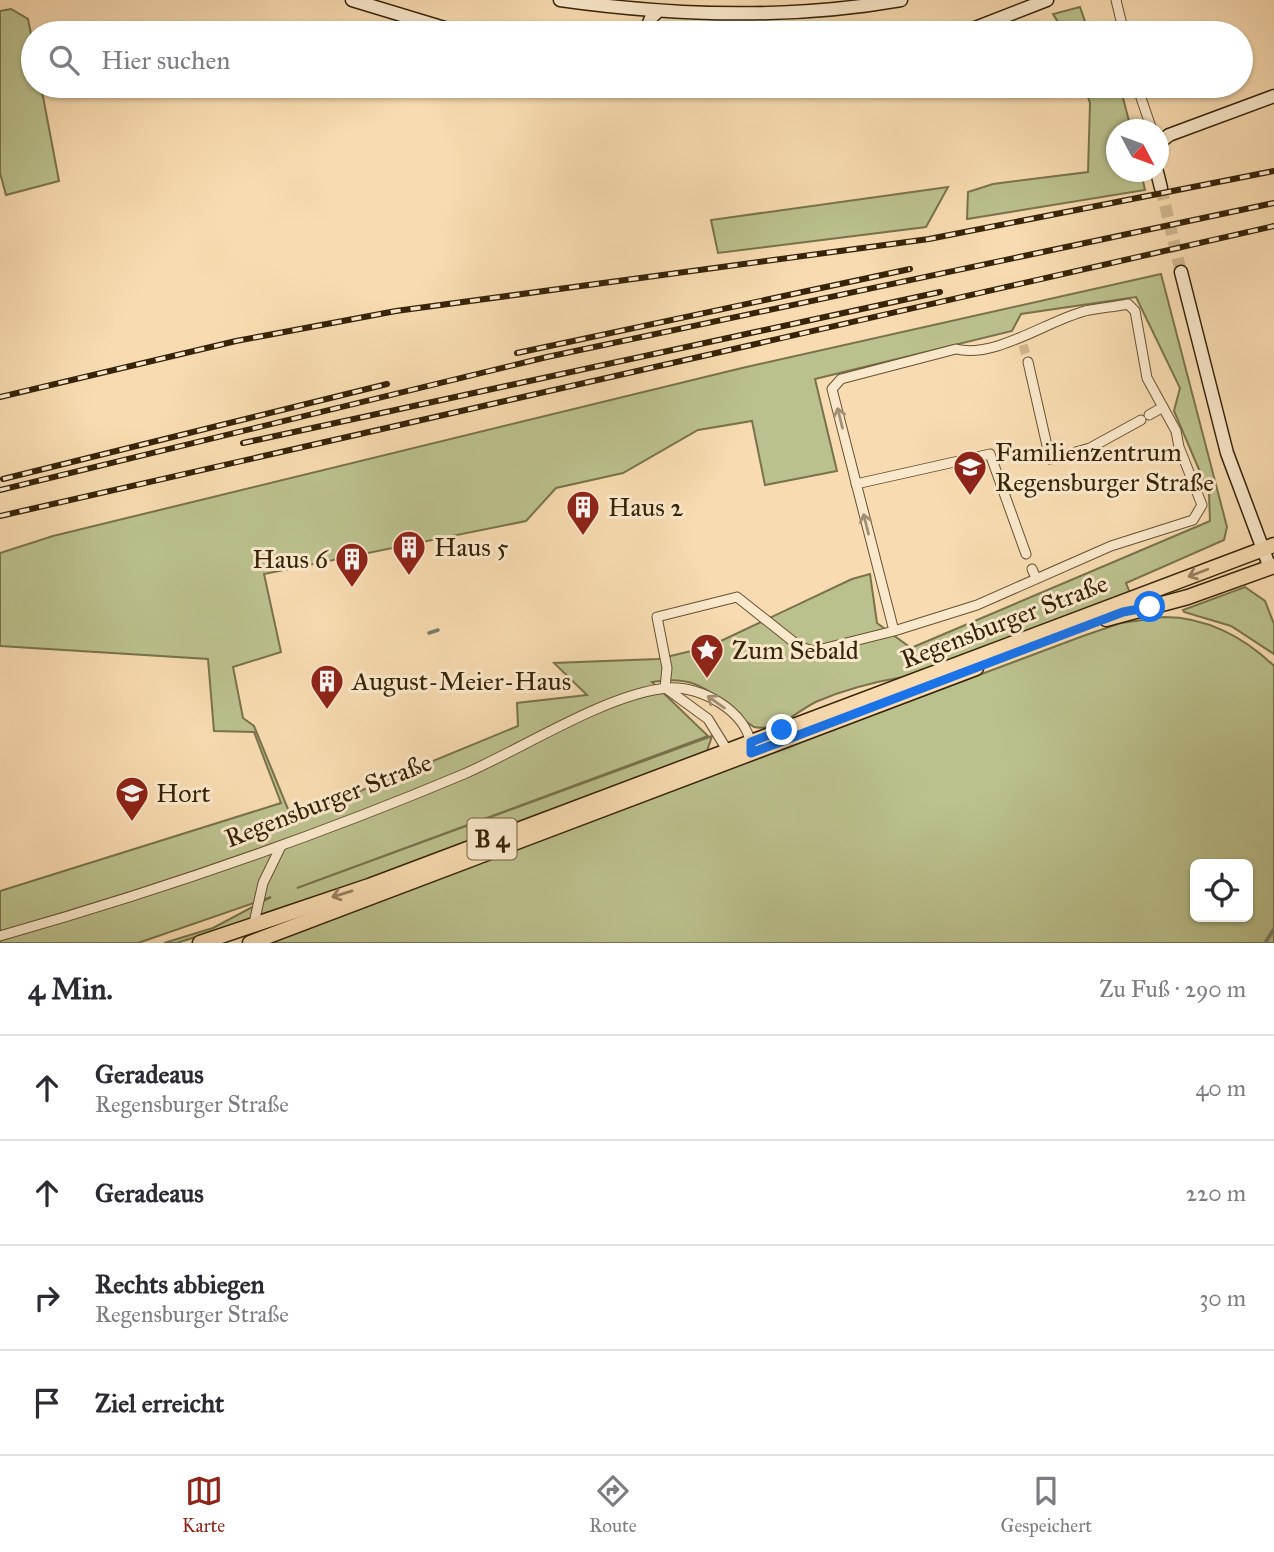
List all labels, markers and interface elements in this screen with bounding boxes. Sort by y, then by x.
search box [21,21,1253,98]
icon: search [45,41,83,79]
text: Hier suchen [101,44,230,76]
north arrow [1106,119,1169,182]
one-way arrow [832,407,846,430]
place label: Familienzentrum Regensburger Straße [995,436,1214,498]
school or university icon: Familienzentrum Regensburger Straße [951,448,989,497]
building icon: Haus 2 [564,488,602,537]
place label: Haus 2 [608,491,683,523]
one-way arrow [859,513,872,536]
building icon: Haus 5 [390,528,428,577]
place label: Haus 5 [434,531,509,563]
building icon: Haus 6 [333,540,371,589]
place label: Haus 6 [252,543,329,575]
street label: Regensburger Straße [896,567,1112,675]
one-way arrow [1188,568,1210,581]
route start [1134,591,1165,622]
place icon: Zum Sebald [688,631,726,680]
place label: Zum Sebald [732,634,859,666]
building icon: August-Meier-Haus [308,662,346,711]
place label: August-Meier-Haus [351,665,571,697]
one-way arrow [707,695,726,709]
route end [766,714,797,745]
street label: Regensburger Straße [220,746,436,854]
school or university icon: Hort [113,774,151,823]
place label: Hort [156,777,210,809]
road number: B 4 [468,818,516,860]
map controls [1190,859,1253,922]
button: locate [1190,859,1253,922]
one-way arrow [332,889,354,902]
text: 4 Min. [28,971,113,1007]
text: Zu Fuß · 290 m [1099,975,1246,1003]
text: Geradeaus [95,1058,204,1090]
icon: ahead [28,1069,66,1107]
text: 40 m [1196,1074,1246,1102]
text: Regensburger Straße [95,1090,289,1118]
icon: ahead [28,1174,66,1212]
text: Geradeaus [95,1177,204,1209]
text: 220 m [1186,1179,1246,1207]
text: Rechts abbiegen [95,1268,265,1300]
icon: right [28,1279,66,1317]
text: 30 m [1199,1284,1246,1312]
text: Regensburger Straße [95,1300,289,1328]
icon: arrive [28,1384,66,1422]
text: Ziel erreicht [95,1387,224,1419]
tab: Karte [182,1472,225,1537]
tab: Route [589,1472,637,1537]
tab: Gespeichert [1001,1472,1092,1537]

